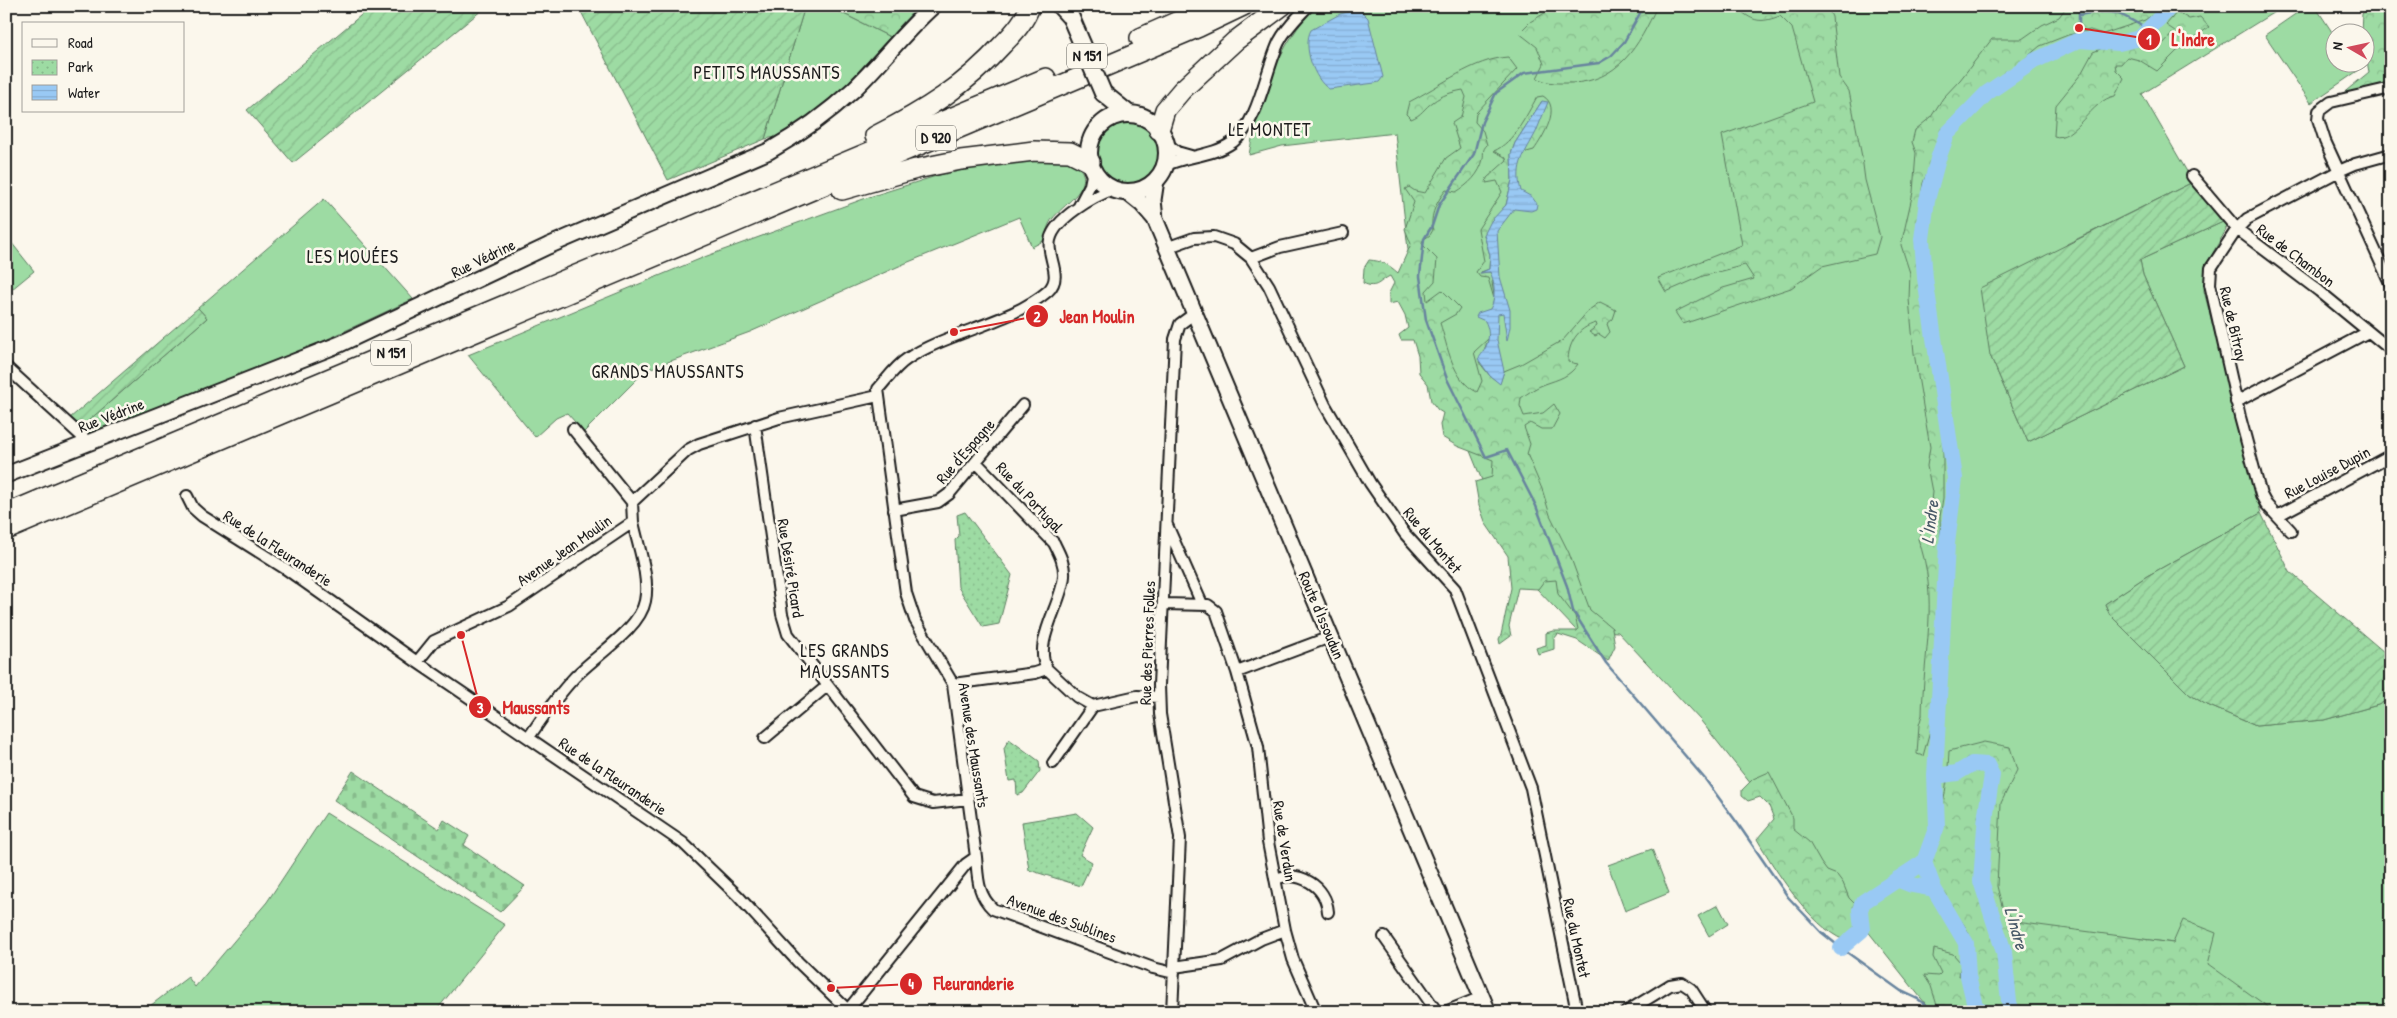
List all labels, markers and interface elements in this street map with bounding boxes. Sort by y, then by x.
legend [22,22,185,112]
north arrow [2324,22,2374,72]
callout: L'Indre [2136,23,2224,56]
text: L'Indre [2171,27,2215,52]
text: 1 [2146,29,2152,50]
text: Road [68,32,93,53]
text: N [2327,40,2347,51]
road number: N 151 [1067,44,1107,68]
text: Park [68,56,93,77]
district label: PETITS MAUSSANTS [693,60,841,85]
text: Water [68,82,100,103]
district label: LE MONTET [1229,117,1311,142]
road number: D 920 [916,126,956,150]
street label: Rue de Chambon [2252,218,2340,292]
street label: Rue Védrine [447,233,519,283]
district label: LES MOUÉES [307,244,399,269]
street label: Rue de Bitray [2215,284,2253,364]
callout: Jean Moulin [1024,300,1144,333]
text: Jean Moulin [1059,304,1135,329]
text: 2 [1033,306,1041,327]
road number: N 151 [371,340,411,366]
district label: GRANDS MAUSSANTS [591,359,745,384]
street label: Rue Védrine [75,392,148,438]
street label: Rue d'Espagne [931,413,1000,488]
street label: Rue Louise Dupin [2280,440,2374,504]
street label: Rue du Portugal [991,457,1069,538]
water label: L'Indre [1914,498,1945,545]
street label: Rue du Montet [1399,502,1468,578]
street label: Rue de la Fleuranderie [219,505,337,592]
street label: Avenue Jean Moulin [512,509,616,591]
street label: Rue Désiré Picard [772,517,810,619]
street label: Route d'Issoudun [1294,568,1350,662]
street label: Rue des Pierres Folles [1134,581,1160,705]
district label: LES GRANDS MAUSSANTS [800,638,890,684]
street label: Avenue des Maussants [953,681,995,809]
callout: Maussants [468,691,580,724]
text: Maussants [502,695,570,720]
text: 3 [477,697,484,718]
street label: Rue de la Fleuranderie [555,732,672,821]
street label: Rue de Verdun [1268,799,1302,883]
street label: Avenue des Sublines [1004,888,1120,948]
street label: Rue du Montet [1558,896,1596,980]
water label: L'Indre [1999,904,2035,953]
callout: Fleuranderie [899,967,1024,1000]
text: Fleuranderie [933,971,1015,996]
text: 4 [908,973,914,994]

